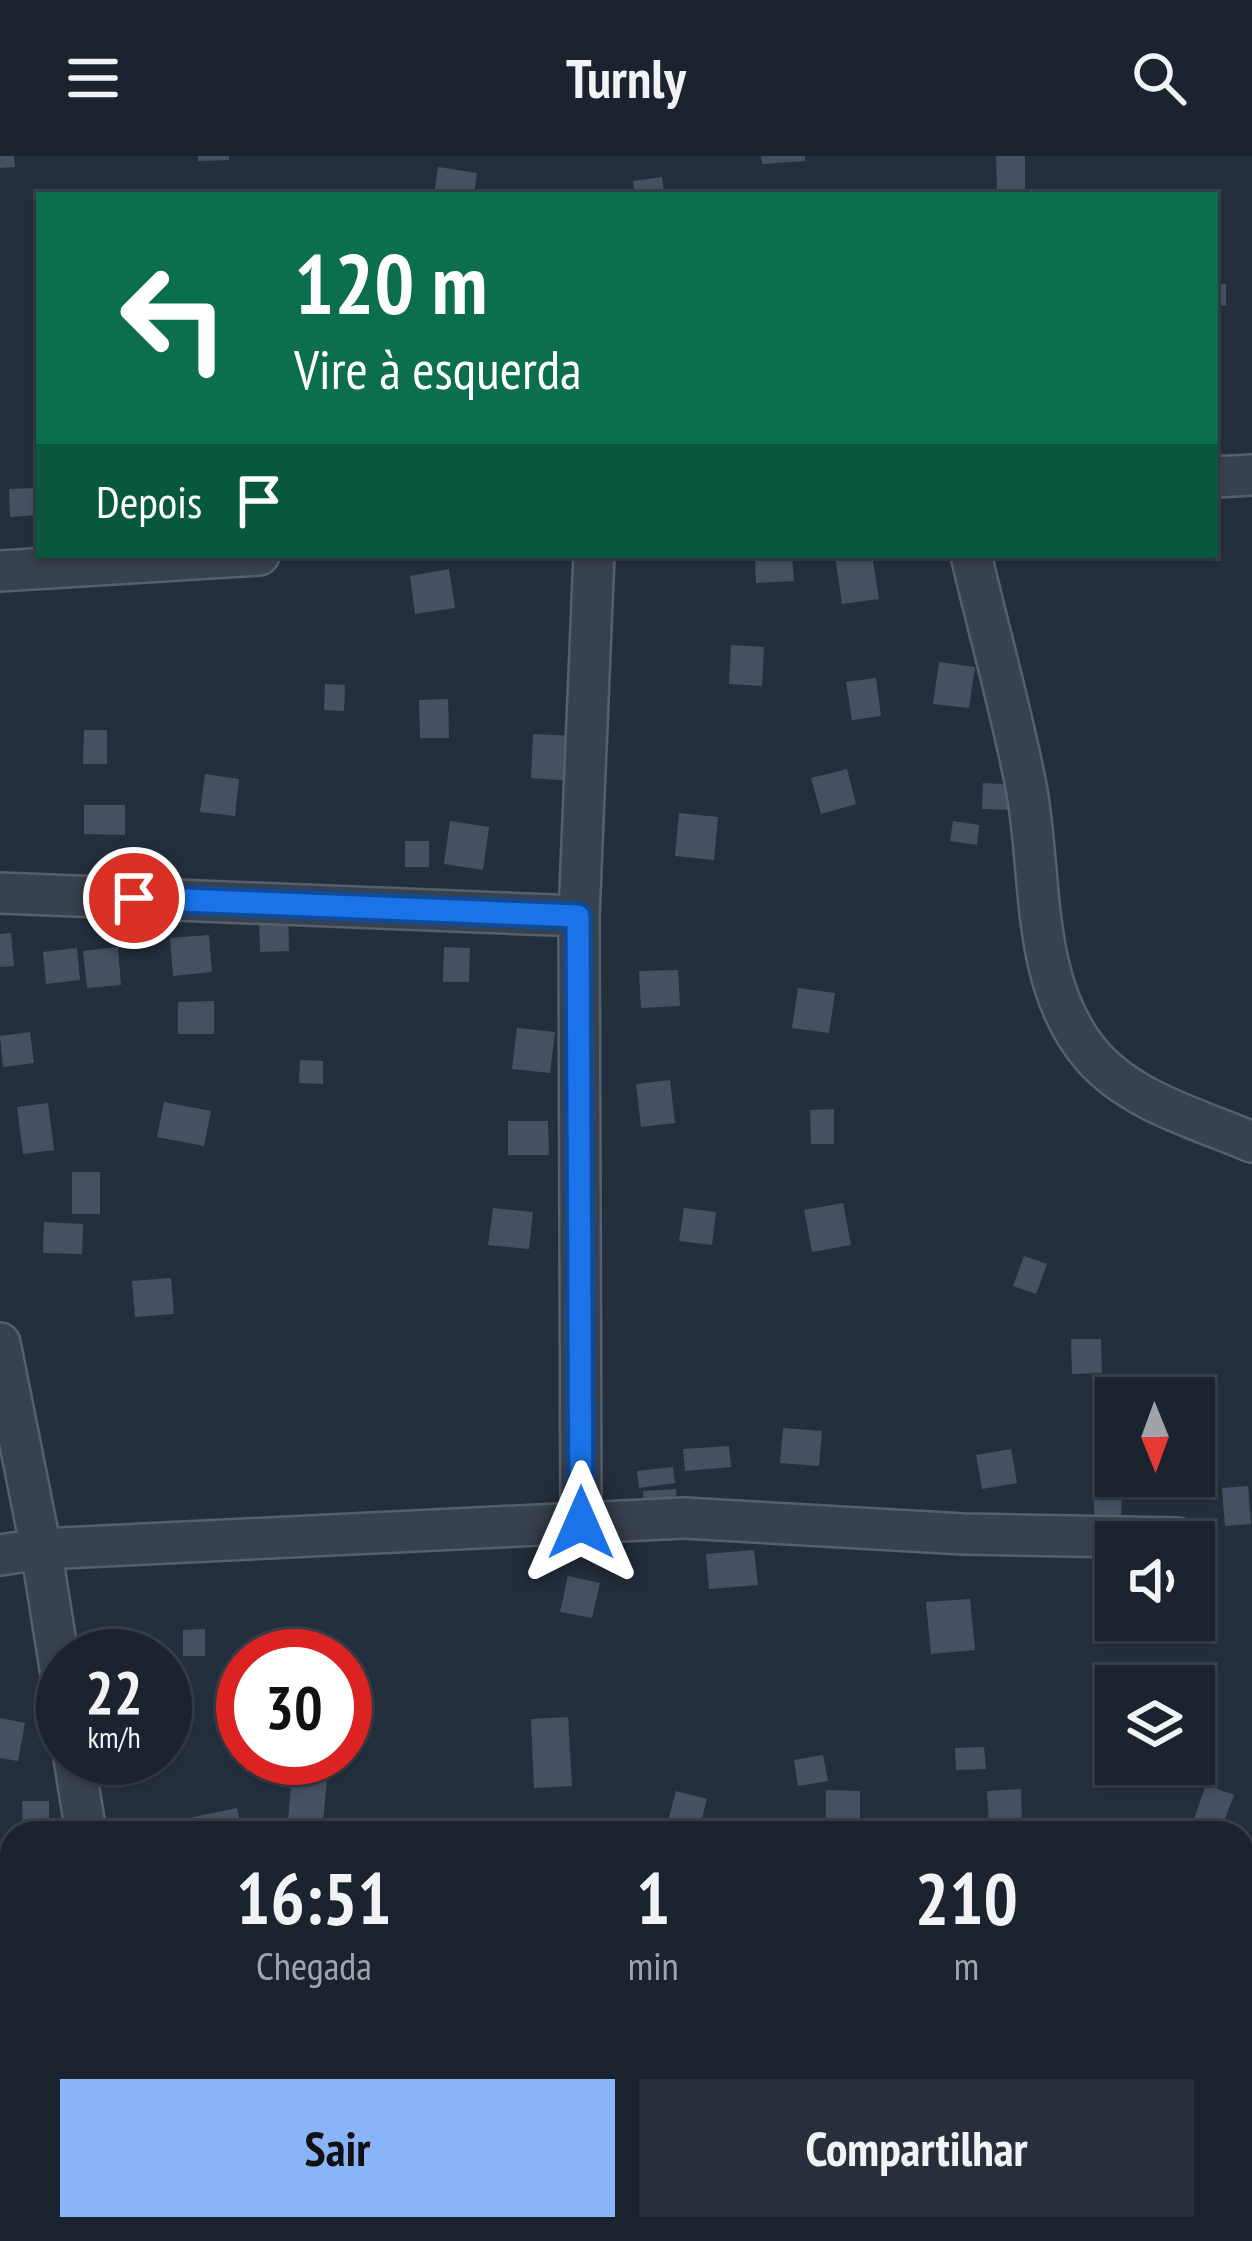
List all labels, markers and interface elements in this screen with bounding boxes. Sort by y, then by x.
text: Turnly [566,43,686,113]
icon: menu [60,45,126,111]
icon: search [1126,45,1192,111]
text: 120 m [294,228,487,337]
icon: left [96,240,252,396]
text: Vire à esquerda [294,334,582,404]
icon: arrive [226,468,292,534]
text: Depois [96,472,202,530]
pin [83,847,185,949]
icon: arrive [101,865,167,931]
north arrow [1095,1377,1215,1497]
map controls [1095,1377,1215,1785]
position arrow [518,1460,644,1586]
button: sound [1095,1521,1215,1641]
speed limit sign: 30 [216,1629,372,1785]
text: 22 [85,1653,143,1731]
button: layers [1095,1665,1215,1785]
text: km/h [87,1717,141,1756]
text: 16:51 [236,1851,392,1944]
text: 1 [636,1851,670,1944]
text: 210 [915,1851,1018,1944]
text: Chegada [256,1940,372,1991]
text: min [628,1940,679,1991]
text: m [954,1940,979,1991]
button: Sair [60,2079,615,2217]
button: Compartilhar [639,2079,1194,2217]

